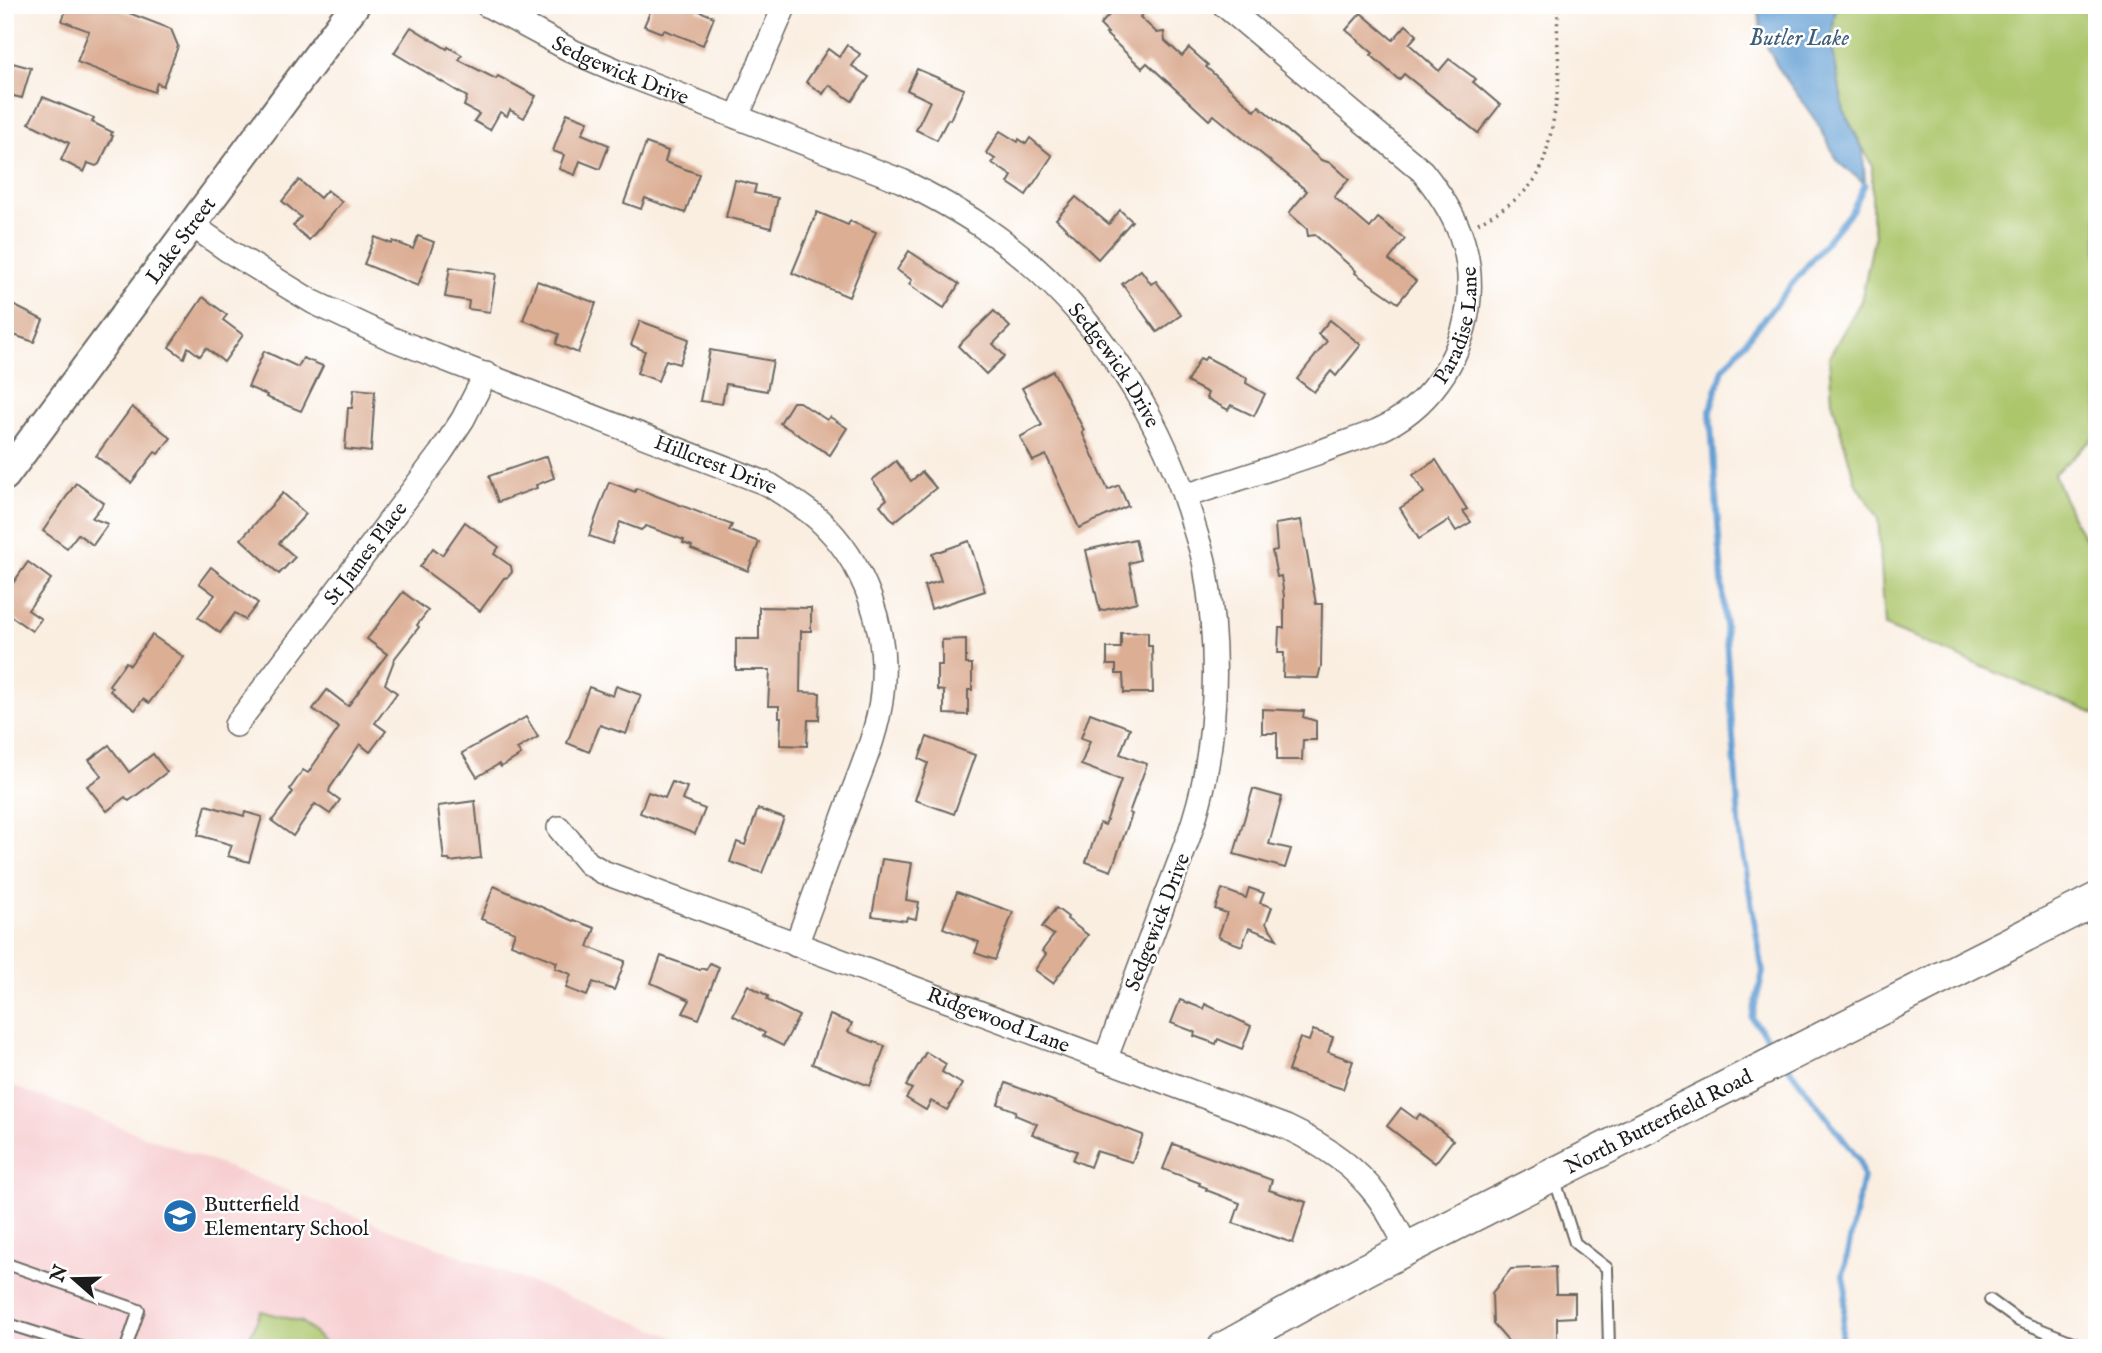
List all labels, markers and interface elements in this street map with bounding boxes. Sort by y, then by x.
water label: Butler Lake [1749,24,1849,53]
street label: Sedgewick Drive [547,31,693,112]
street label: Lake Street [140,192,223,290]
street label: Paradise Lane [1428,265,1485,390]
street label: Sedgewick Drive [1061,298,1165,433]
street label: Hillcrest Drive [650,430,783,501]
street label: St James Place [319,497,415,611]
street label: Sedgewick Drive [1120,849,1197,995]
street label: Ridgewood Lane [923,982,1073,1060]
street label: North Butterfield Road [1561,1063,1758,1182]
place label: Butterfield Elementary School [204,1192,369,1243]
school or university icon: Butterfield Elementary School [161,1197,199,1235]
north arrow [38,1244,108,1314]
text: N [45,1262,74,1287]

